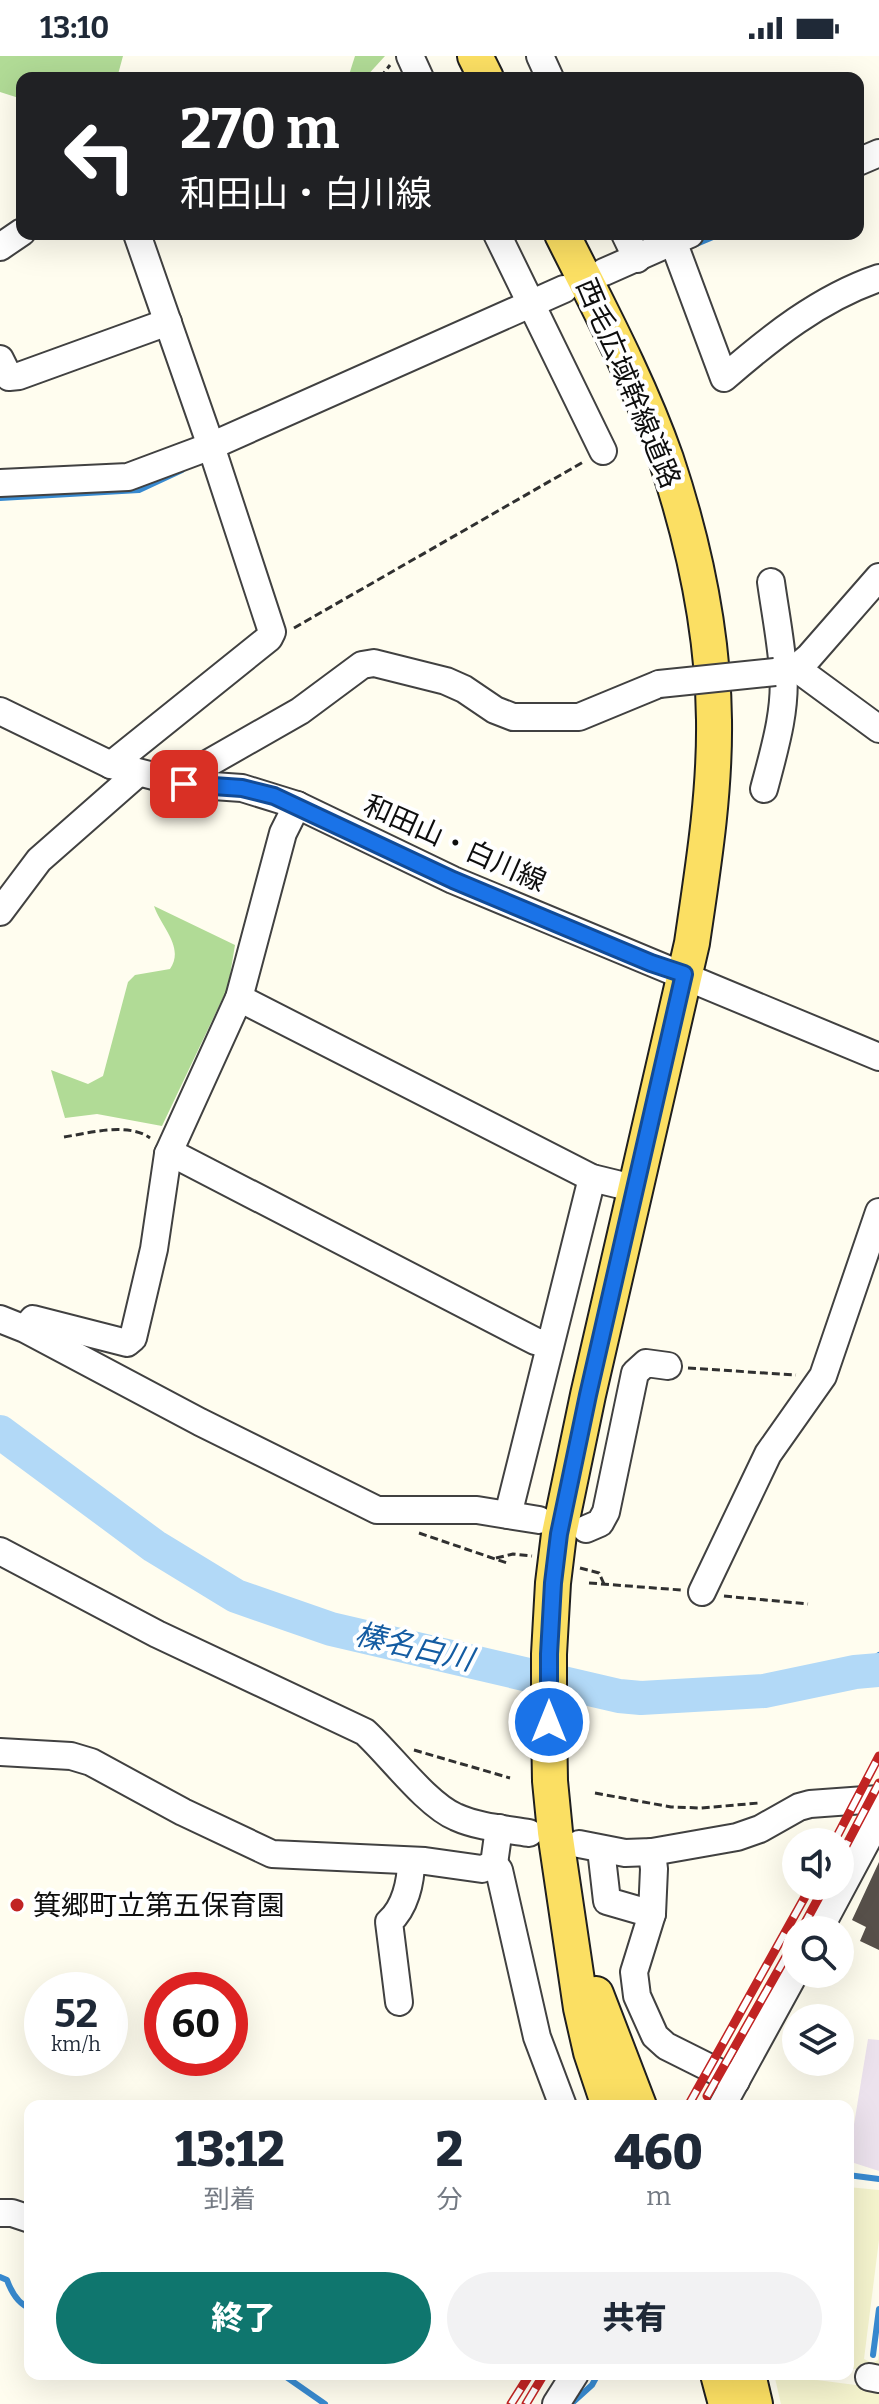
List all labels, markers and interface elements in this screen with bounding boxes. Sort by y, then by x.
text: 13:10 [40,10,109,46]
text: 270 m [180,96,340,163]
icon: left [48,104,152,208]
text: 和田山・白川線 [180,172,432,216]
street label: 西毛広域幹線道路 [570,274,687,493]
pin [150,750,218,818]
icon: arrive [162,762,206,806]
street label: 和田山・白川線 [359,789,551,898]
water label: 榛名白川 [351,1616,479,1679]
position arrow [507,1680,591,1764]
map controls [782,1828,854,2076]
button: sound [782,1828,854,1900]
place label: 箕郷町立第五保育園 [33,1889,285,1922]
marker: 箕郷町立第五保育園 [8,1896,26,1914]
button: search [782,1916,854,1988]
speed limit sign: 60 [144,1972,248,2076]
text: 52 [54,1990,98,2038]
button: layers [782,2004,854,2076]
text: km/h [51,2032,101,2056]
text: 13:12 [175,2121,285,2179]
text: 2 [436,2121,463,2179]
text: 460 [614,2124,703,2182]
text: m [646,2181,671,2212]
text: 到着 [204,2184,256,2215]
text: 分 [436,2184,462,2215]
button: 終了 [56,2272,431,2364]
button: 共有 [447,2272,822,2364]

